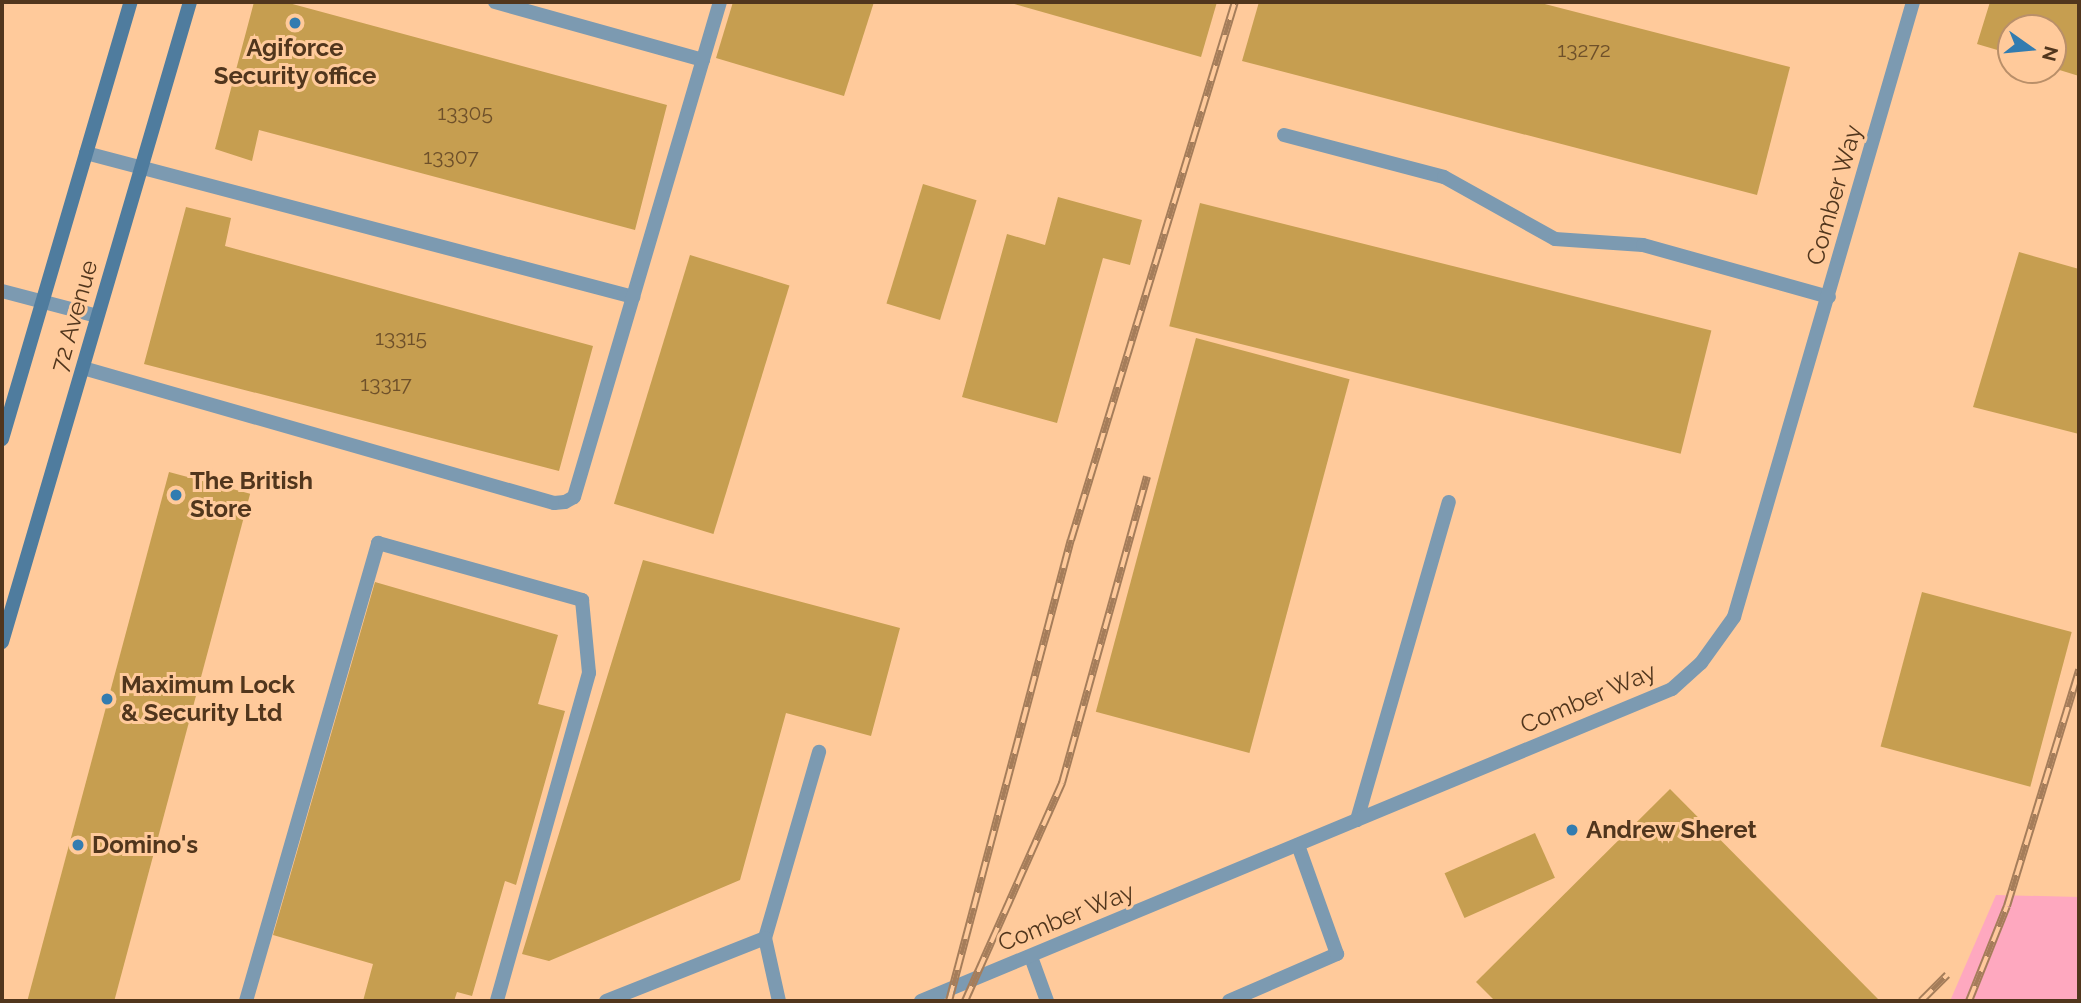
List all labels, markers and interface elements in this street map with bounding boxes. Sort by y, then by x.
north arrow [1997,14,2067,84]
marker: Agiforce Security office [287,15,303,31]
place label: Agiforce Security office [213,34,377,90]
house number: 13272 [1557,37,1611,63]
text: N [2038,44,2063,64]
house number: 13305 [437,100,493,126]
street label: Comber Way [1800,121,1868,269]
house number: 13307 [423,144,479,170]
street label: 72 Avenue [44,256,104,376]
house number: 13315 [375,325,427,351]
house number: 13317 [360,371,412,397]
place label: The British Store [190,467,313,523]
marker: The British Store [168,487,184,503]
street label: Comber Way [1515,656,1661,740]
place label: Maximum Lock & Security Ltd [121,671,295,727]
marker: Maximum Lock & Security Ltd [99,691,115,707]
place label: Andrew Sheret [1586,816,1757,844]
marker: Andrew Sheret [1564,822,1580,838]
place label: Domino's [92,831,198,859]
marker: Domino's [70,837,86,853]
street label: Comber Way [993,876,1139,958]

